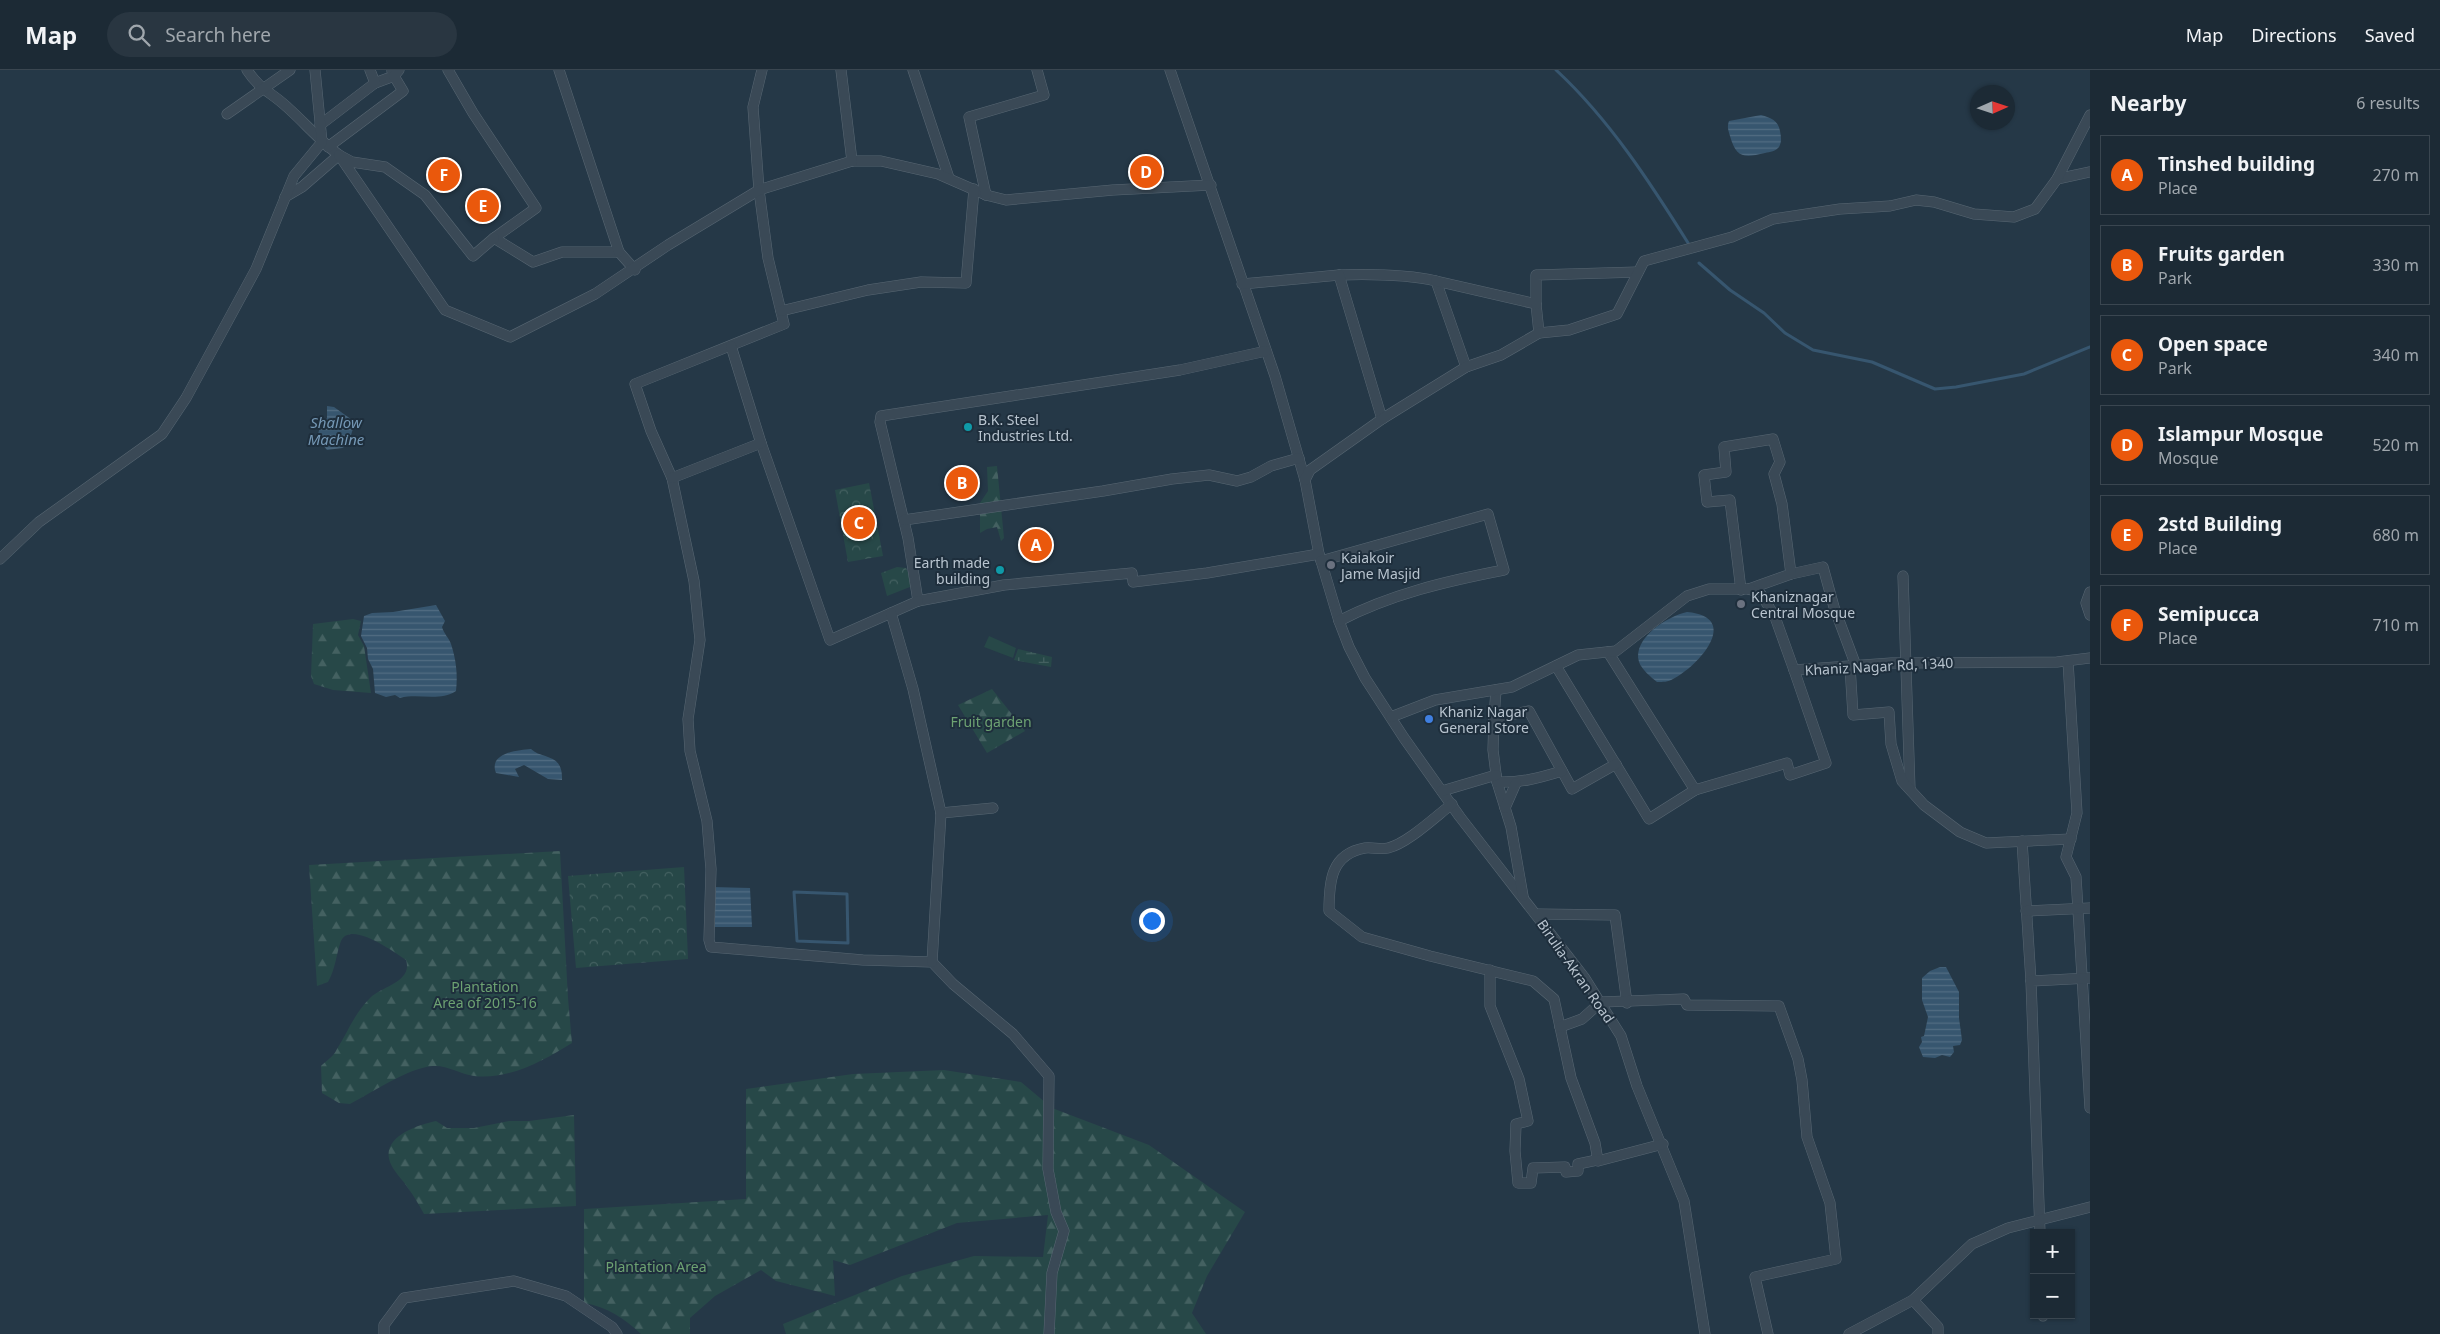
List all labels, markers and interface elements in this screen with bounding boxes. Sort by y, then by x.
search box [107,12,457,57]
text: Map [25,18,77,51]
icon: search [125,21,153,49]
text: Search here [165,22,271,48]
text: Map [2186,23,2223,47]
text: Directions [2251,23,2337,47]
text: Saved [2365,23,2415,47]
north arrow [1970,85,2015,130]
text: Nearby [2110,89,2186,117]
text: 6 results [2356,92,2420,114]
text: Tinshed building [2158,151,2315,177]
pin: D [1130,153,1162,191]
pin: F [428,156,460,194]
text: A [2121,164,2133,186]
text: 270 m [2372,164,2419,186]
text: Place [2158,177,2198,199]
pin: E [467,187,499,225]
text: Fruits garden [2158,241,2285,267]
text: B [2122,254,2132,276]
text: 330 m [2372,254,2419,276]
text: Park [2158,267,2192,289]
text: Open space [2158,331,2268,357]
text: C [2122,344,2132,366]
text: 340 m [2372,344,2419,366]
text: Park [2158,357,2192,379]
place label: B.K. Steel Industries Ltd. [978,410,1073,445]
water label: Shallow Machine [308,412,365,449]
marker: B.K. Steel Industries Ltd. [962,421,974,433]
text: Islampur Mosque [2158,421,2323,447]
text: D [2121,434,2133,456]
text: 520 m [2372,434,2419,456]
text: Mosque [2158,447,2219,469]
pin: B [946,464,978,502]
pin: C [843,504,875,542]
text: 2std Building [2158,511,2282,537]
text: E [2123,524,2131,546]
text: 680 m [2372,524,2419,546]
pin: A [1020,526,1052,564]
text: Place [2158,537,2198,559]
place label: Kaiakoir Jame Masjid [1339,548,1420,583]
place label: Earth made building [914,553,990,588]
marker: Kaiakoir Jame Masjid [1325,559,1337,571]
marker: Earth made building [994,564,1006,576]
place label: Khaniznagar Central Mosque [1751,587,1855,622]
marker: Khaniznagar Central Mosque [1735,598,1747,610]
text: Semipucca [2158,601,2259,627]
text: F [2123,614,2131,636]
text: 710 m [2372,614,2419,636]
text: Place [2158,627,2198,649]
street label: Khaniz Nagar Rd, 1340 [1804,653,1954,679]
place label: Khaniz Nagar General Store [1439,702,1529,737]
park label: Fruit garden [950,712,1032,731]
marker: Khaniz Nagar General Store [1423,713,1435,725]
your location [1139,908,1165,934]
street label: Birulia-Akran Road [1533,915,1619,1027]
park label: Plantation Area of 2015-16 [433,977,537,1012]
map controls [2030,1229,2075,1319]
button: + [2030,1229,2075,1274]
park label: Plantation Area [605,1257,707,1276]
button: − [2030,1274,2075,1319]

